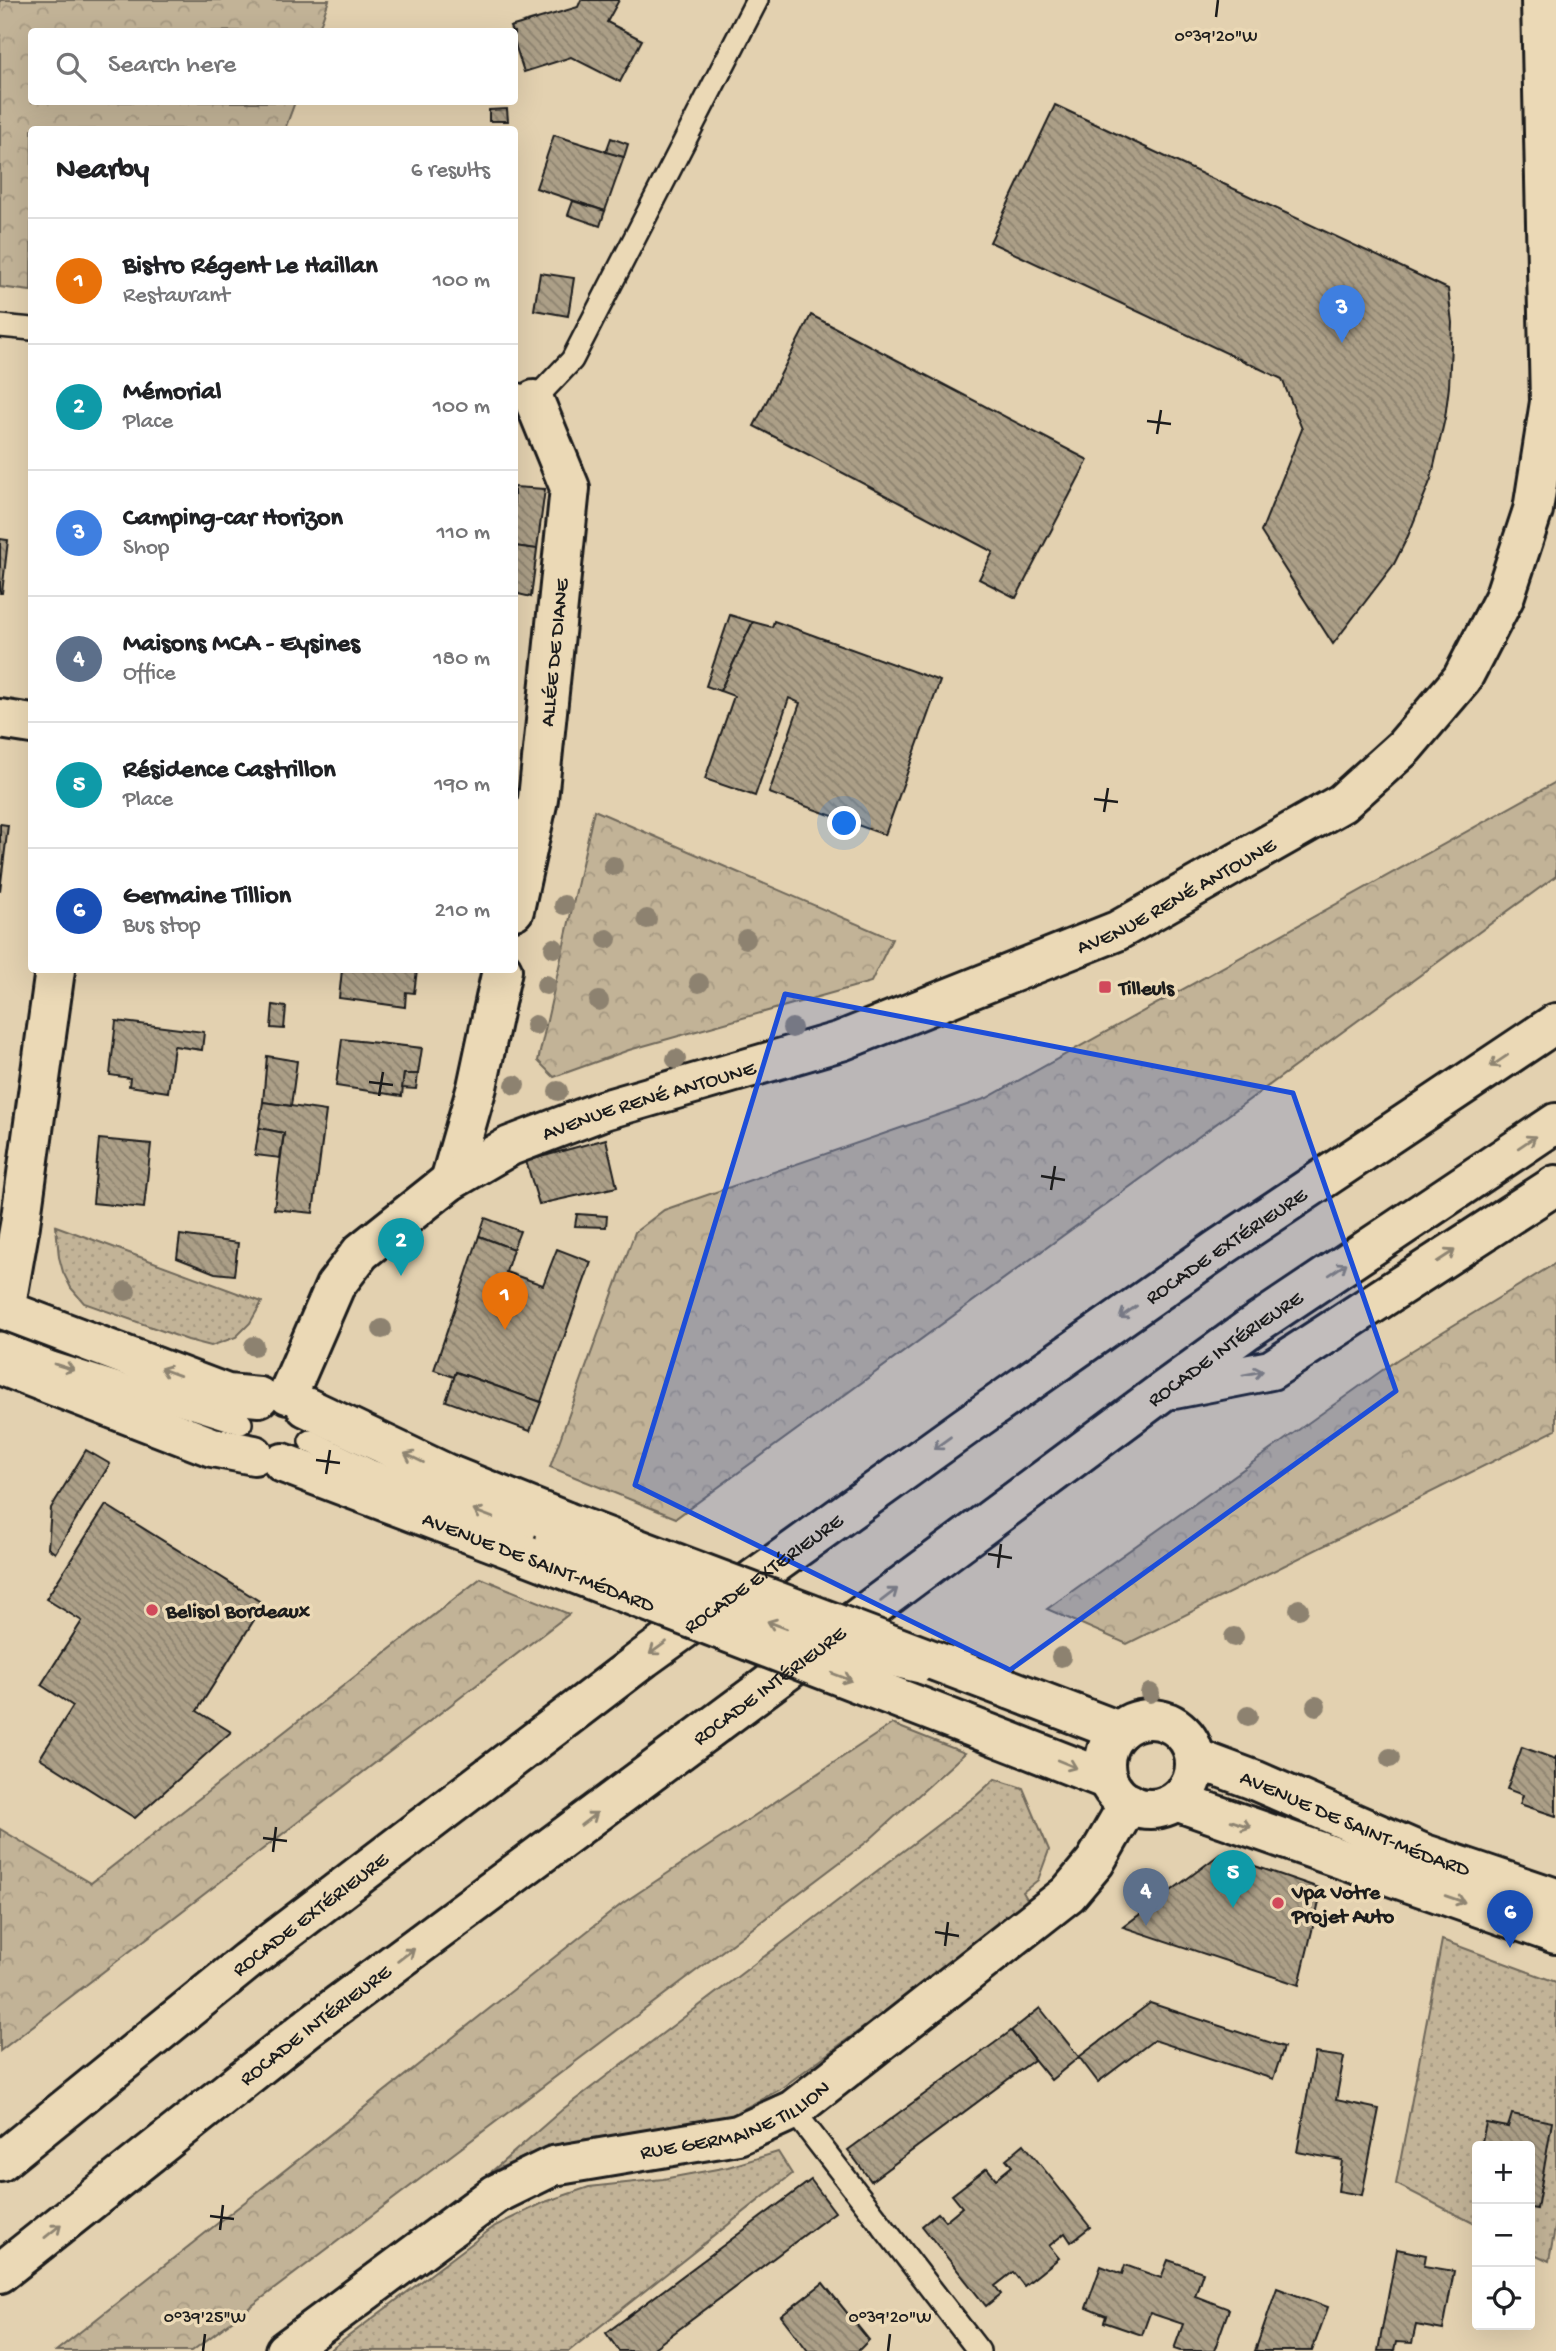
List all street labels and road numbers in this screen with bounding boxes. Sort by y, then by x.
street label: ALLÉE DE DIANE [537,577,577,728]
street label: AVENUE RENÉ ANTOUNE [1074,834,1282,962]
street label: AVENUE RENÉ ANTOUNE [539,1057,760,1149]
street label: ROCADE EXTÉRIEURE [1142,1184,1314,1312]
street label: ROCADE INTÉRIEURE [1144,1287,1310,1414]
street label: AVENUE DE SAINT-MÉDARD [418,1508,658,1620]
street label: ROCADE EXTÉRIEURE [680,1509,850,1641]
street label: ROCADE INTÉRIEURE [689,1622,853,1753]
street label: AVENUE DE SAINT-MÉDARD [1236,1767,1473,1884]
street label: ROCADE EXTÉRIEURE [229,1848,395,1984]
street label: ROCADE INTÉRIEURE [236,1960,398,2093]
street label: RUE GERMAINE TILLION [639,2077,836,2167]

